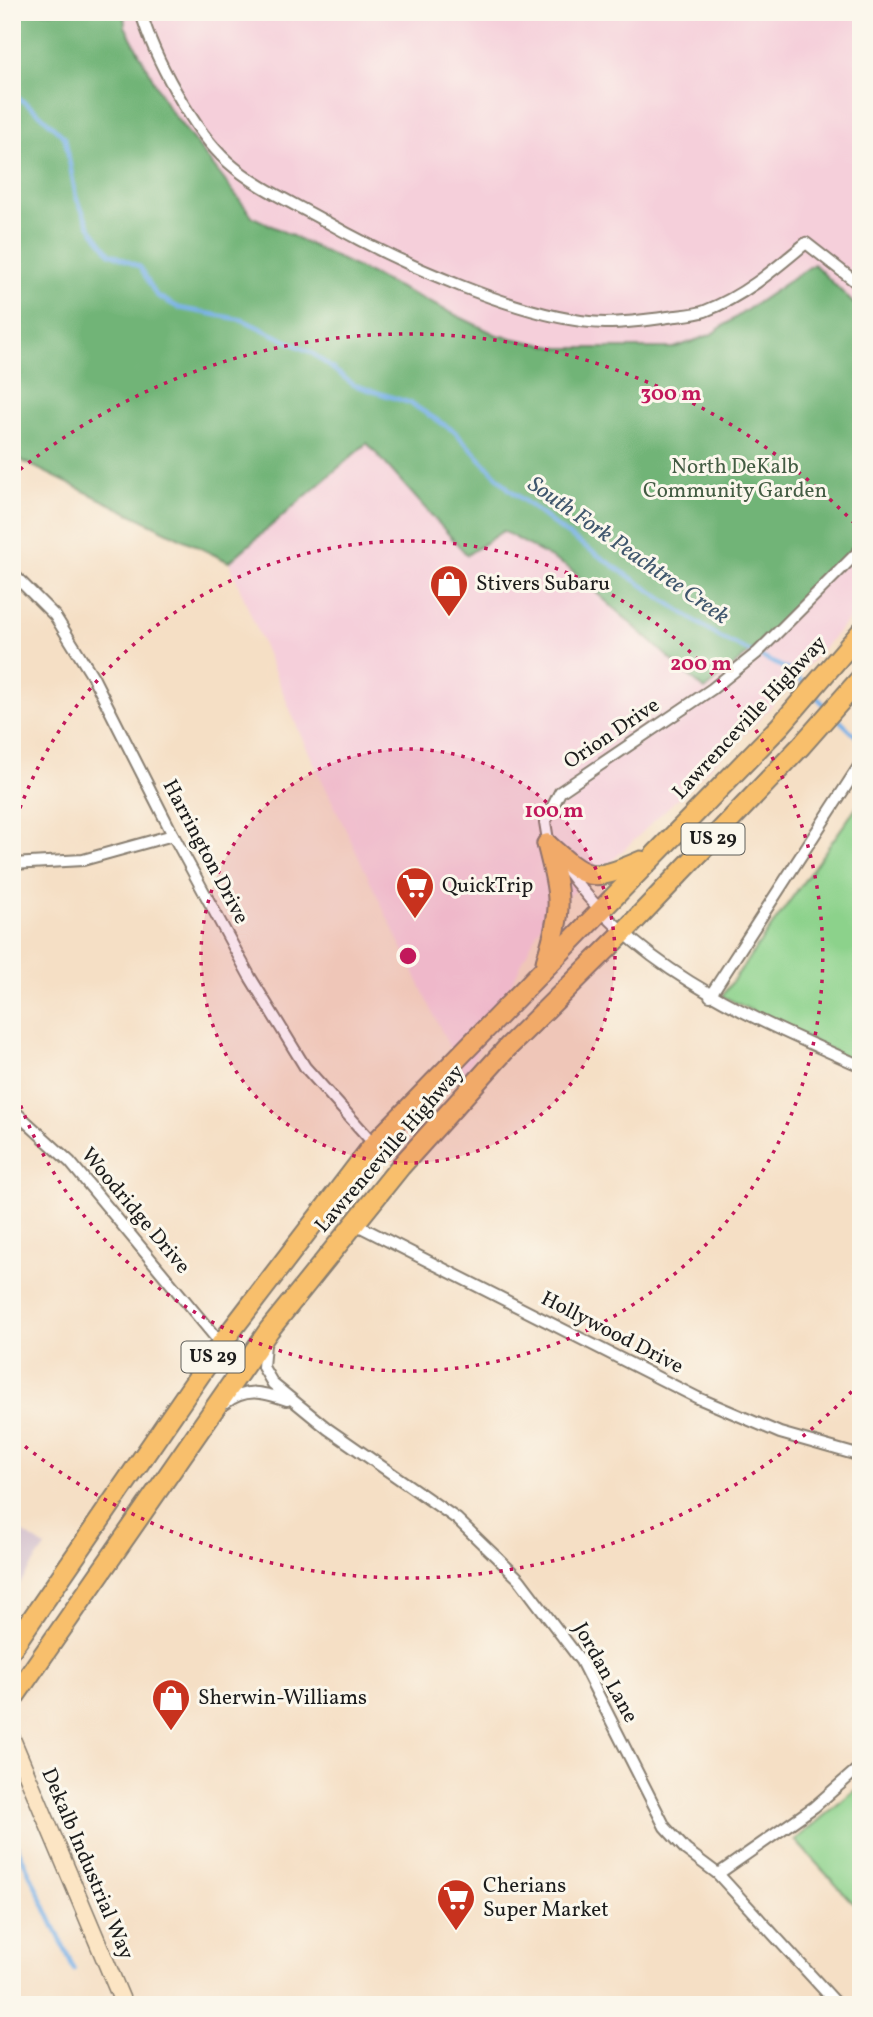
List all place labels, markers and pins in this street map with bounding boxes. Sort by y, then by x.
shop icon: Stivers Subaru [428,563,470,618]
place label: Stivers Subaru [476,570,610,599]
supermarket icon: QuickTrip [394,865,436,920]
place label: QuickTrip [442,872,533,901]
centre of rings [396,944,420,968]
shop icon: Sherwin-Williams [150,1677,192,1732]
place label: Sherwin-Williams [198,1684,367,1713]
place label: Cherians Super Market [483,1872,609,1925]
supermarket icon: Cherians Super Market [435,1877,477,1932]

